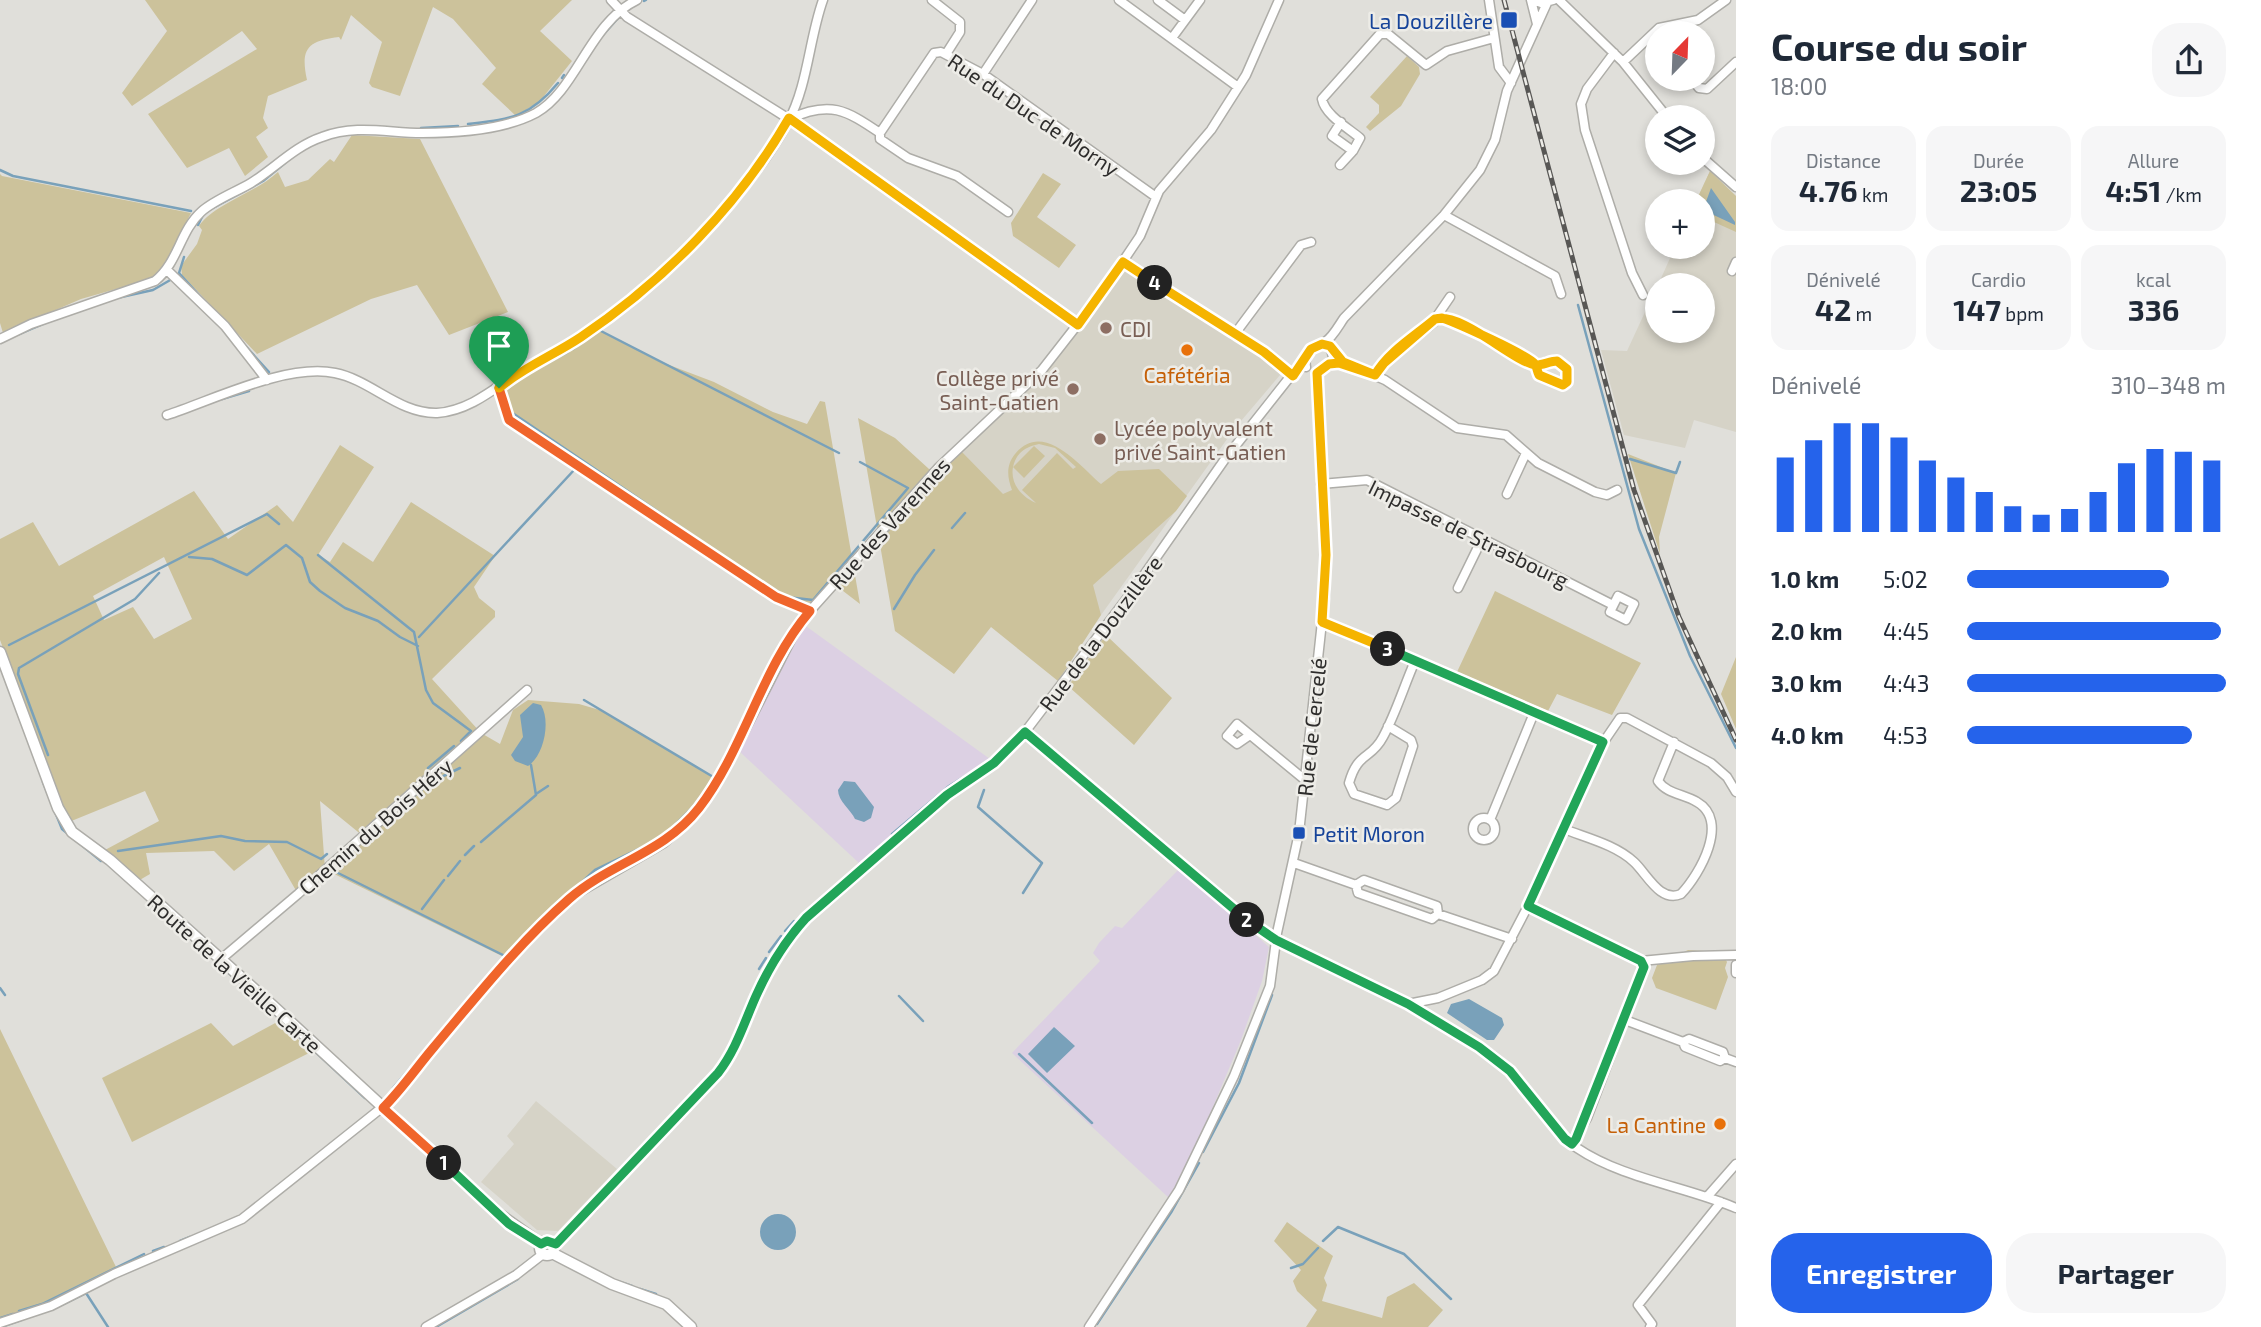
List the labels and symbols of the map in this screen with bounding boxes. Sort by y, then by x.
place label: La Douzillère [1369,8,1493,33]
marker: La Douzillère [1499,10,1519,30]
north arrow [1645,21,1715,91]
street label: Rue du Duc de Morny [944,48,1124,180]
pin: 4 [1138,266,1172,300]
pin [469,316,529,388]
place label: CDI [1120,316,1151,341]
marker: CDI [1098,320,1114,336]
marker: Cafétéria [1179,342,1195,358]
place label: Cafétéria [1143,362,1231,387]
place label: Collège privé Saint-Gatien [936,365,1059,414]
marker: Collège privé Saint-Gatien [1065,381,1081,397]
place label: Lycée polyvalent privé Saint-Gatien [1114,415,1286,464]
marker: Lycée polyvalent privé Saint-Gatien [1092,431,1108,447]
street label: Rue des Varennes [823,452,955,594]
street label: Impasse de Strasbourg [1365,474,1573,592]
street label: Rue de la Douzillère [1033,550,1167,716]
pin: 3 [1370,632,1406,666]
street label: Rue de Cercelé [1291,656,1331,798]
street label: Chemin du Bois Héry [293,753,457,899]
place label: Petit Moron [1313,821,1425,846]
marker: Petit Moron [1291,825,1307,841]
street label: Route de la Vieille Carte [143,889,327,1057]
pin: 2 [1230,902,1264,937]
place label: La Cantine [1607,1112,1706,1137]
marker: La Cantine [1712,1116,1728,1132]
pin: 1 [426,1146,462,1180]

